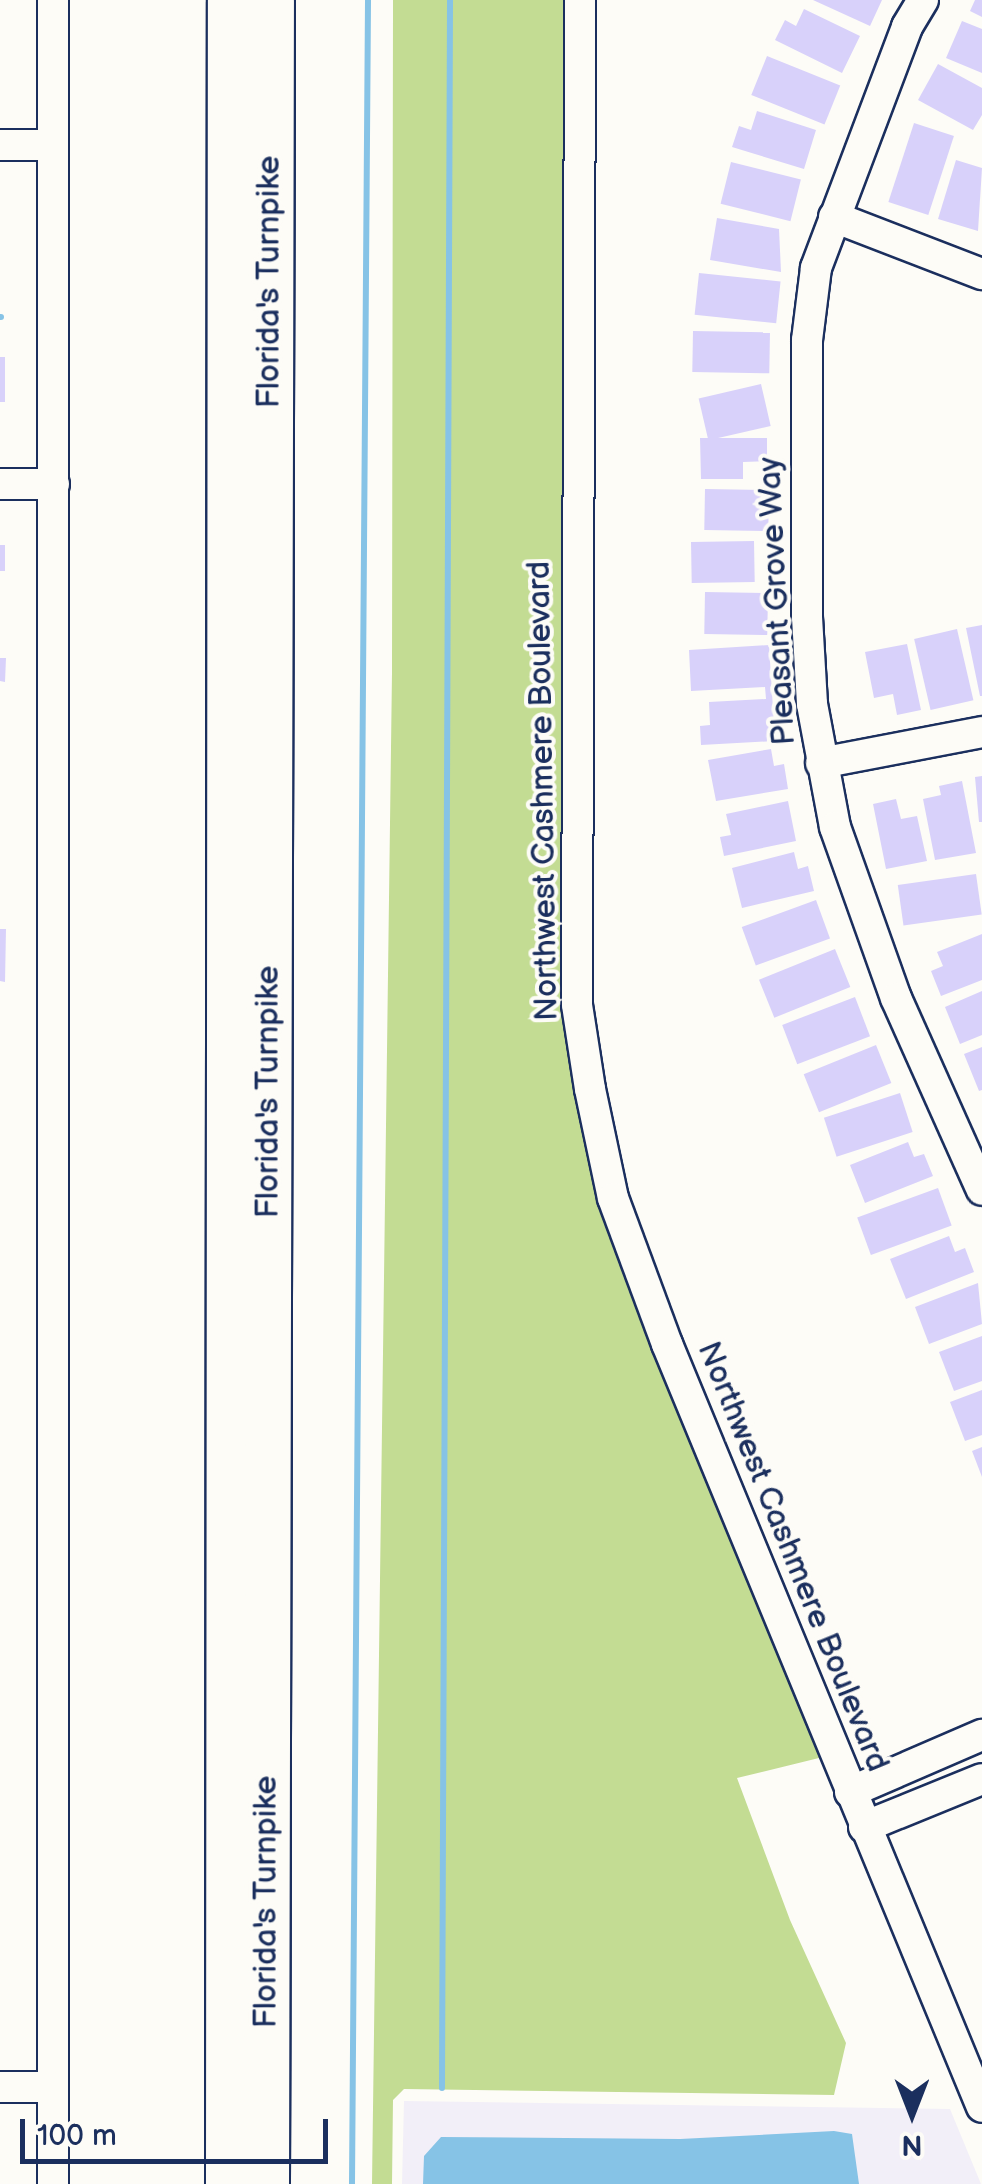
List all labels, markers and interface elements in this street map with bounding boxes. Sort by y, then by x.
street label: Florida's Turnpike [251,155,289,409]
street label: Pleasant Grove Way [751,455,805,747]
street label: Northwest Cashmere Boulevard [521,561,567,1021]
street label: Florida's Turnpike [250,965,288,1219]
street label: Northwest Cashmere Boulevard [688,1337,896,1777]
street label: Florida's Turnpike [248,1775,286,2029]
north arrow [862,2064,962,2164]
scale bar [25,2099,332,2161]
text: 100 m [37,2118,117,2154]
text: N [901,2128,923,2161]

